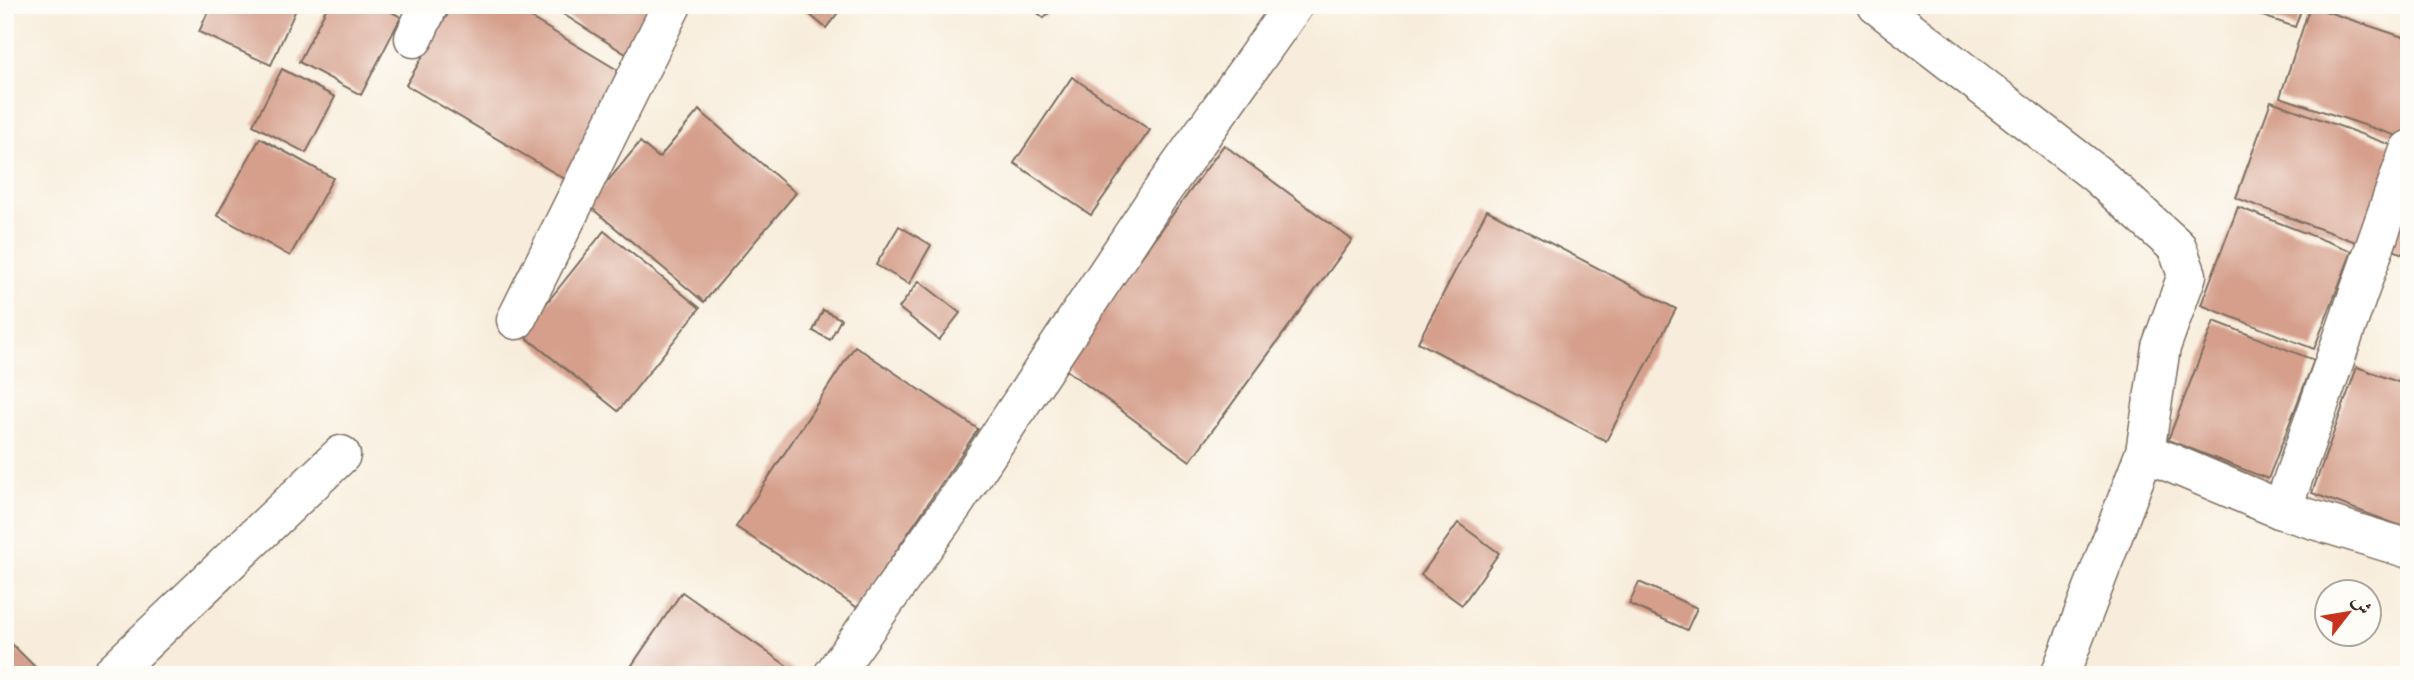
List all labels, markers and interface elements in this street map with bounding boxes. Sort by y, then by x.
north arrow [2312,578,2382,648]
text: ش [2347,590,2378,619]

